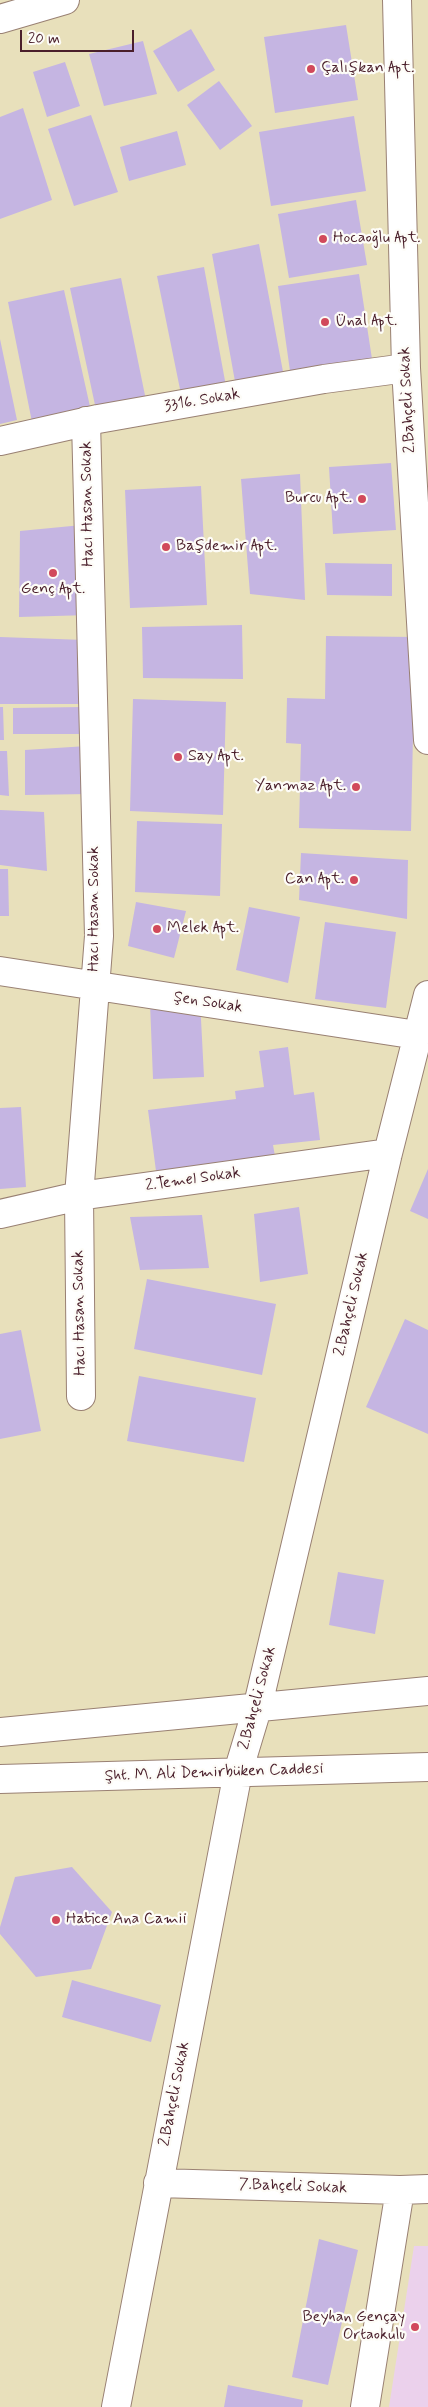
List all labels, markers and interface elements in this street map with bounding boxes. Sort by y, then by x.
scale bar [22,20,136,52]
text: 20 m [28,29,60,49]
place label: Çalışkan Apt. [321,59,414,79]
marker: Çalışkan Apt. [305,63,317,75]
place label: Hocaoğlu Apt. [333,229,421,249]
marker: Hocaoğlu Apt. [317,233,329,245]
place label: Ünal Apt. [335,312,397,332]
marker: Ünal Apt. [319,316,331,328]
street label: 2.Bahçeli Sokak [396,346,420,454]
street label: 3316. Sokak [163,385,241,417]
street label: Hacı Hasan Sokak [77,441,99,567]
place label: Burcu Apt. [285,489,352,509]
marker: Burcu Apt. [356,493,368,505]
place label: Başdemir Apt. [176,537,277,557]
marker: Başdemir Apt. [160,541,172,553]
marker: Genç Apt. [47,567,59,579]
place label: Genç Apt. [21,580,85,600]
place label: Say Apt. [188,747,244,767]
marker: Say Apt. [172,751,184,763]
place label: Yanmaz Apt. [255,777,346,797]
marker: Yanmaz Apt. [350,781,362,793]
street label: Hacı Hasan Sokak [85,846,105,972]
place label: Can Apt. [285,870,344,890]
marker: Can Apt. [348,874,360,886]
place label: Melek Apt. [167,919,239,939]
marker: Melek Apt. [151,923,163,935]
street label: Şen Sokak [172,988,244,1018]
street label: 2.Temel Sokak [144,1164,242,1196]
street label: Hacı Hasan Sokak [69,1250,91,1376]
street label: 2.Bahçeli Sokak [331,1250,373,1358]
street label: 2.Bahçeli Sokak [235,1644,281,1752]
street label: Şht. M. Ali Demirbüken Caddesi [104,1760,324,1786]
place label: Hatice Ana Camii [66,1910,186,1930]
marker: Hatice Ana Camii [50,1914,62,1926]
street label: 2.Bahçeli Sokak [155,2040,195,2148]
street label: 7.Bahçeli Sokak [239,2176,347,2198]
place label: Beyhan Gençay Ortaokulu [302,2308,405,2346]
marker: Beyhan Gençay Ortaokulu [409,2321,421,2333]

